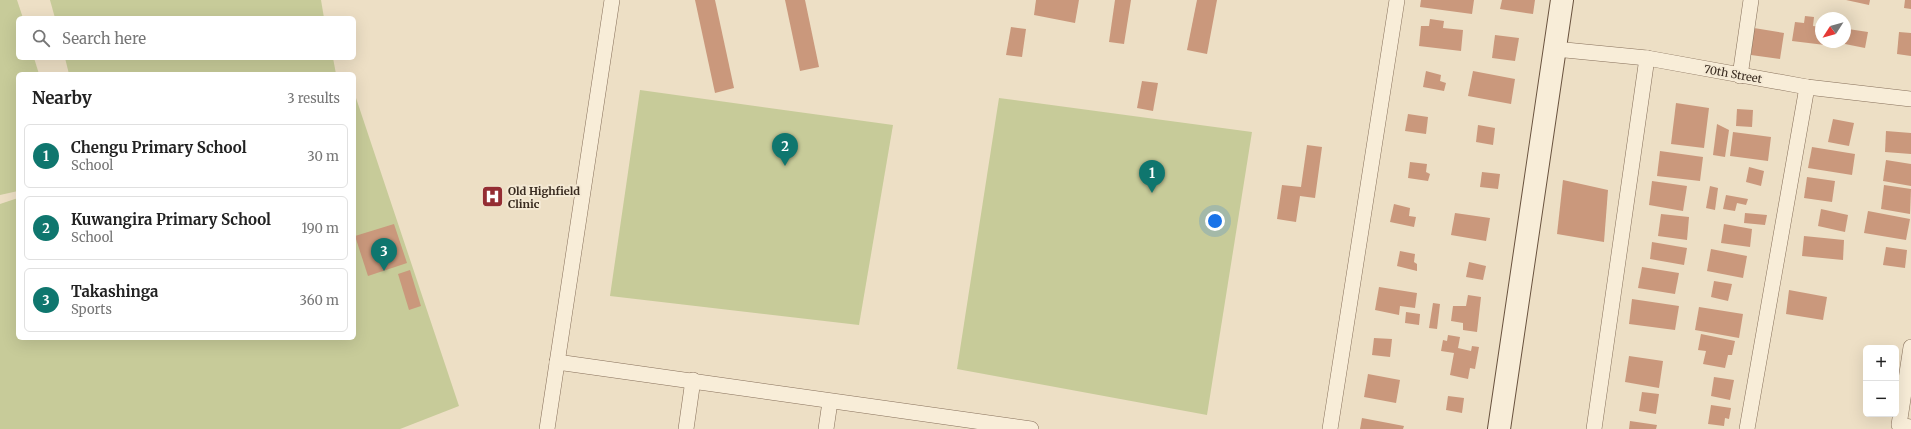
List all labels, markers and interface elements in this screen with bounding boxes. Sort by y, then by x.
north arrow [1815,12,1851,48]
search box [16,16,356,60]
icon: search [30,27,52,49]
text: Search here [62,29,146,48]
street label: 70th Street [1703,62,1764,86]
text: Nearby [32,87,92,109]
text: 3 results [287,90,340,107]
pin: 2 [772,133,798,166]
text: Chengu Primary School [71,138,247,157]
text: 1 [43,148,49,165]
text: 30 m [307,148,339,165]
text: School [71,157,113,174]
pin: 1 [1139,160,1165,193]
hospital icon: Old Highfield Clinic [479,184,505,210]
place label: Old Highfield Clinic [508,184,580,211]
text: Kuwangira Primary School [71,210,271,229]
your location [1205,211,1225,231]
text: 2 [42,220,50,237]
text: 190 m [302,220,339,237]
text: School [71,229,113,246]
pin: 3 [371,238,397,271]
text: Takashinga [71,282,158,301]
text: 3 [42,292,50,309]
text: 360 m [300,292,339,309]
text: Sports [71,301,112,318]
map controls [1863,345,1899,417]
button: + [1863,345,1899,381]
button: − [1863,381,1899,417]

